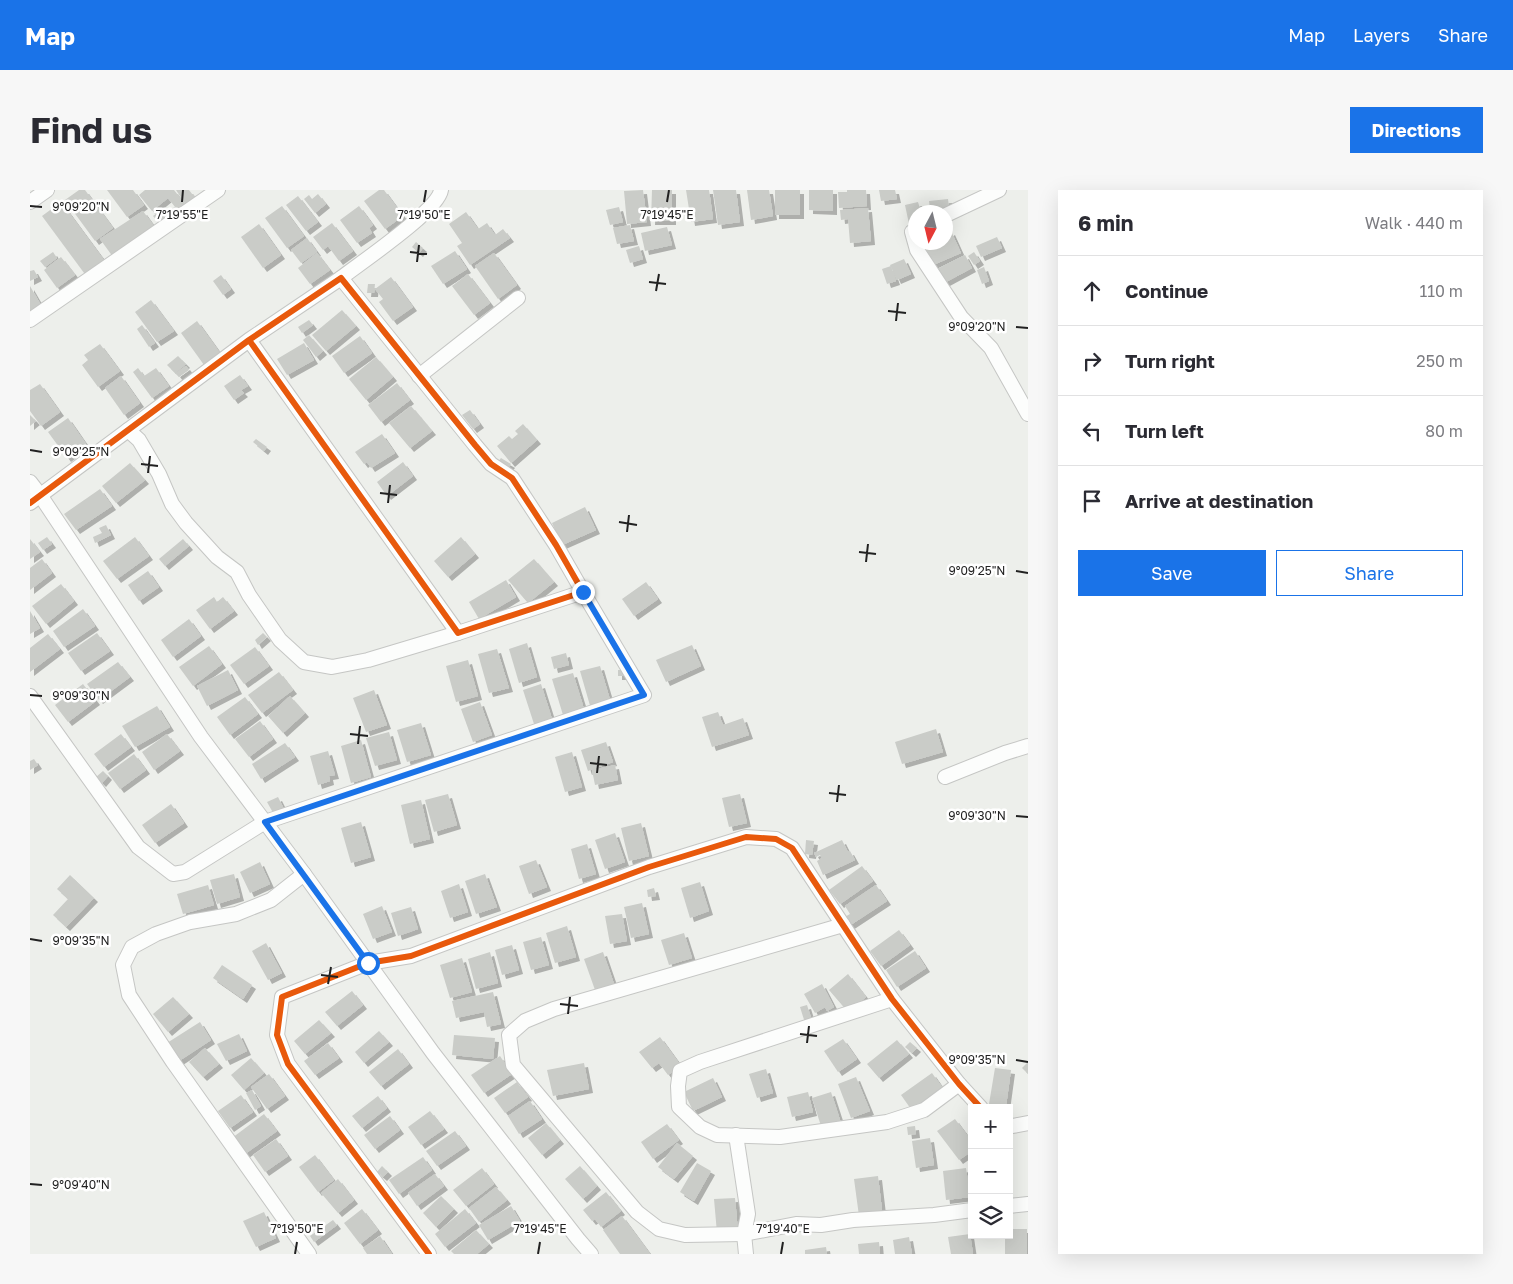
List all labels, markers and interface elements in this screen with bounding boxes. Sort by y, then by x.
text: Map [25,21,75,50]
text: Map [1288,24,1325,46]
text: Layers [1353,24,1410,46]
text: Share [1438,24,1488,46]
button: Directions [1350,107,1483,153]
text: Find us [30,109,152,151]
text: 9°09'20"N [52,199,110,214]
north arrow [908,205,953,250]
text: 7°19'55"E [156,207,208,222]
text: 7°19'50"E [397,207,451,222]
text: 7°19'45"E [640,207,694,222]
text: 6 min [1078,210,1133,236]
text: Walk · 440 m [1365,213,1463,233]
icon: ahead [1078,277,1106,305]
text: Continue [1125,279,1208,302]
text: 110 m [1419,281,1463,301]
text: 9°09'20"N [948,319,1006,334]
icon: right [1078,347,1106,375]
text: Turn right [1125,349,1215,372]
text: 250 m [1416,351,1463,371]
icon: left [1078,417,1106,445]
text: Turn left [1125,419,1204,442]
text: 80 m [1425,421,1463,441]
text: 9°09'25"N [52,444,110,459]
icon: arrive [1078,487,1106,515]
text: Arrive at destination [1125,489,1313,512]
button: Save [1078,550,1266,596]
button: Share [1276,550,1463,596]
text: 9°09'25"N [948,563,1006,578]
route end [572,581,595,604]
text: 9°09'30"N [52,688,110,703]
text: 9°09'30"N [948,808,1006,823]
text: 9°09'35"N [52,933,110,948]
route start [357,952,380,975]
text: 9°09'35"N [948,1052,1006,1067]
map controls [968,1104,1013,1239]
button: + [968,1104,1013,1149]
button: − [968,1149,1013,1194]
text: 9°09'40"N [52,1177,110,1192]
button: layers [968,1194,1013,1239]
text: 7°19'50"E [270,1221,324,1236]
text: 7°19'45"E [513,1221,567,1236]
text: 7°19'40"E [756,1221,810,1236]

